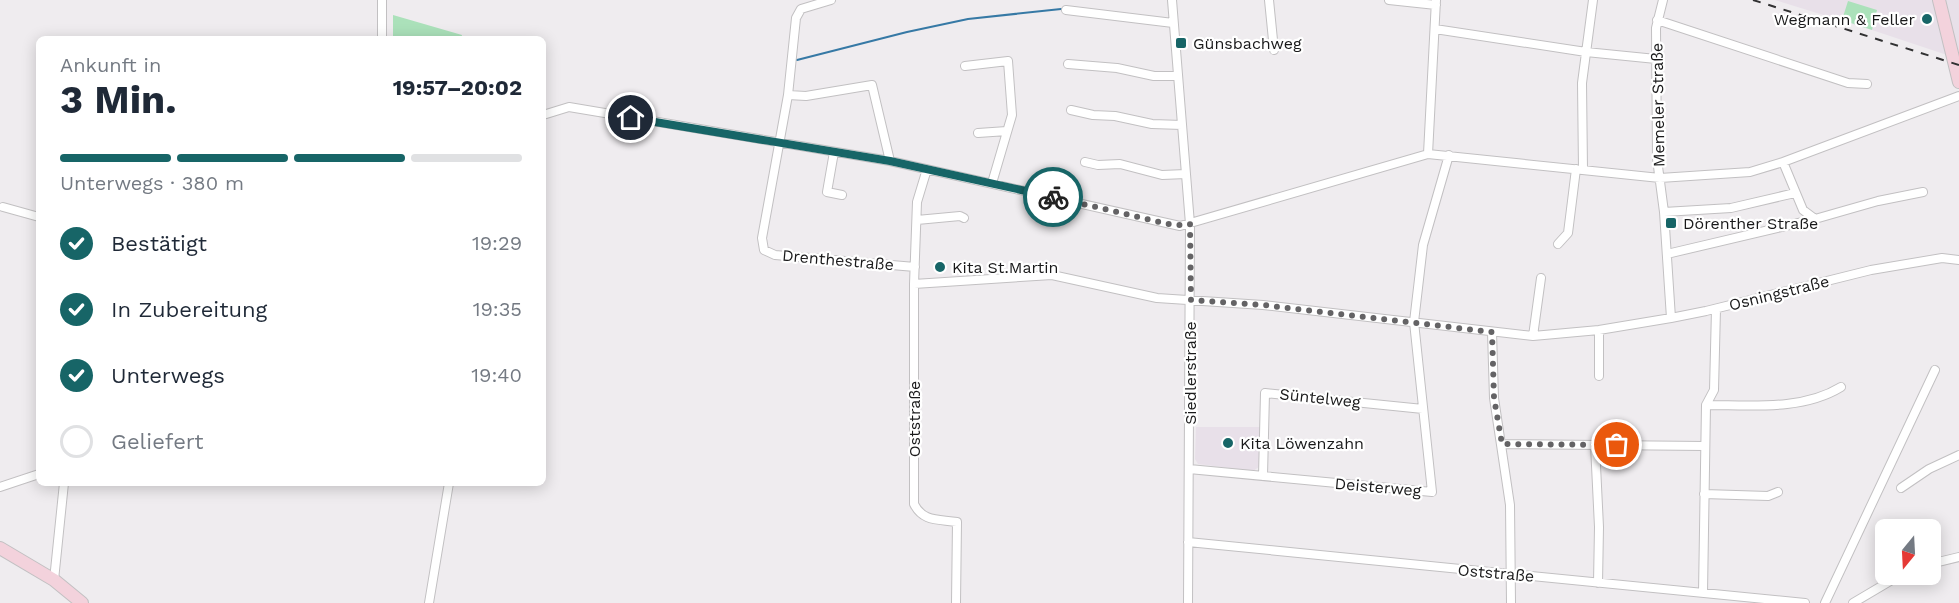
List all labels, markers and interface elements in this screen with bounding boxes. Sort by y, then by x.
place label: Wegmann & Feller [1774,10,1915,29]
marker: Wegmann & Feller [1920,12,1934,26]
place label: Günsbachweg [1193,34,1302,53]
marker: Günsbachweg [1174,36,1188,50]
street label: Memeler Straße [1647,43,1669,167]
text: Ankunft in [60,53,161,77]
text: 19:57–20:02 [393,75,522,100]
text: 3 Min. [60,77,177,122]
pin [605,92,656,143]
icon: home [614,101,647,134]
courier [1023,167,1083,227]
text: Unterwegs · 380 m [60,171,244,195]
icon: bike [1037,181,1070,214]
place label: Dörenther Straße [1683,214,1818,233]
marker: Dörenther Straße [1664,216,1678,230]
icon: check [60,227,93,260]
text: Bestätigt [111,231,207,256]
text: 19:29 [472,231,522,255]
street label: Drenthestraße [781,246,895,274]
place label: Kita St.Martin [952,258,1058,277]
marker: Kita St.Martin [933,260,947,274]
street label: Osningstraße [1727,271,1831,315]
icon: check [60,293,93,326]
text: In Zubereitung [111,297,267,322]
text: 19:35 [473,297,522,321]
street label: Siedlerstraße [1181,321,1200,425]
icon: check [60,359,93,392]
text: Unterwegs [111,363,225,388]
text: 19:40 [471,363,522,387]
street label: Oststraße [905,381,924,457]
street label: Süntelweg [1279,384,1362,412]
pin [1591,419,1642,470]
icon: bag [1600,428,1633,461]
text: Geliefert [111,429,203,454]
place label: Kita Löwenzahn [1240,434,1364,453]
marker: Kita Löwenzahn [1221,436,1235,450]
street label: Deisterweg [1334,474,1423,500]
north arrow [1875,519,1941,585]
map controls [1875,519,1941,585]
street label: Oststraße [1457,560,1535,586]

